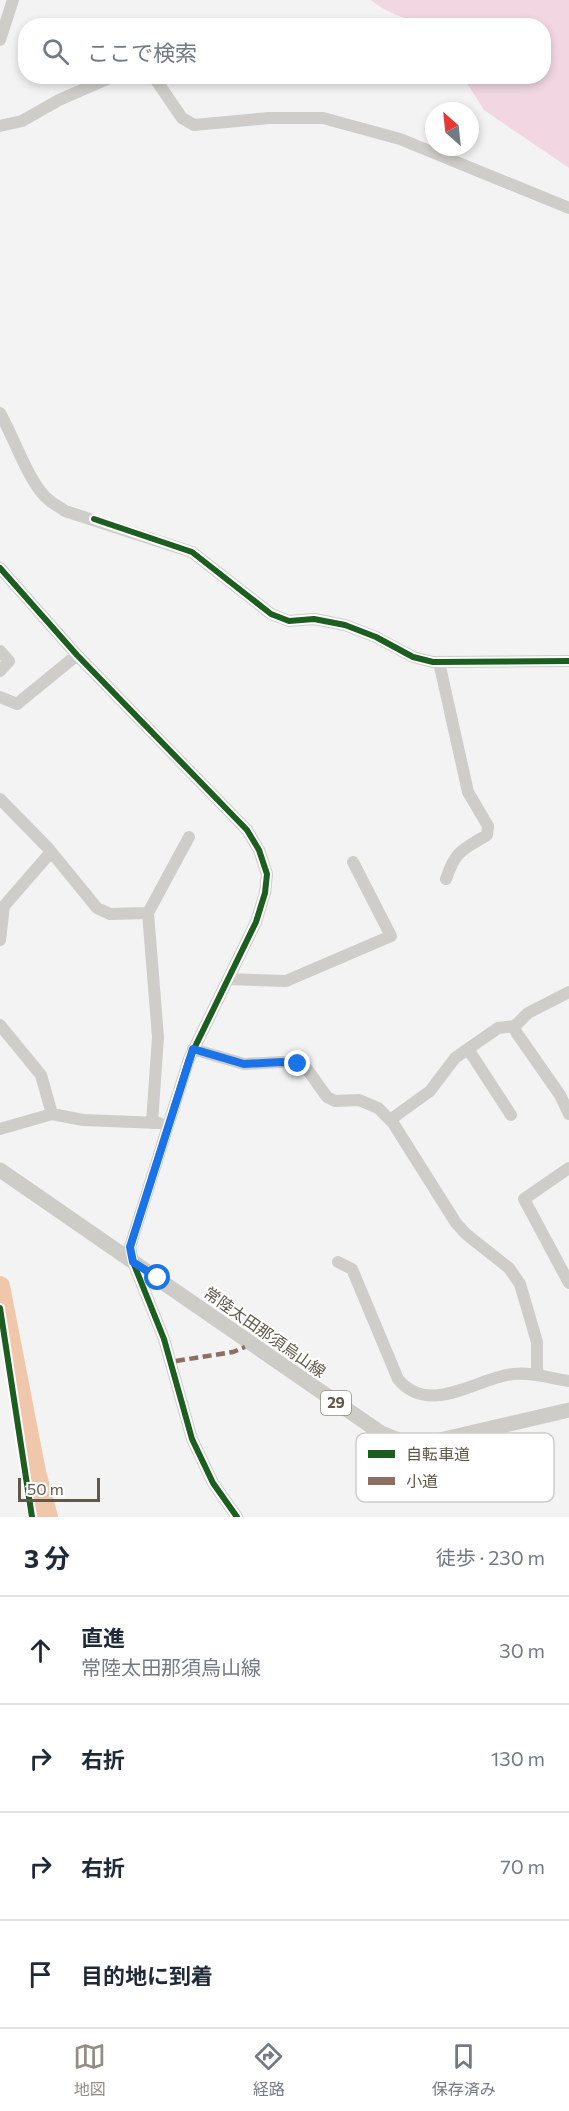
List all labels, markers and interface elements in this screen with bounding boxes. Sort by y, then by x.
search box [18,18,551,84]
icon: search [39,35,72,68]
text: ここで検索 [87,39,197,66]
north arrow [425,102,479,156]
route end [284,1050,310,1076]
route start [144,1264,170,1290]
street label: 常陸太田那須烏山線 [201,1283,330,1381]
road number: 29 [321,1391,351,1415]
legend [356,1433,554,1502]
text: 自転車道 [406,1444,470,1463]
text: 小道 [406,1471,438,1490]
scale bar [18,1475,100,1502]
text: 50 m [27,1479,64,1498]
text: 3 分 [24,1542,70,1573]
text: 徒歩 · 230 m [436,1545,545,1569]
text: 直進 [81,1624,125,1651]
icon: ahead [24,1634,57,1667]
text: 30 m [499,1638,545,1662]
text: 常陸太田那須烏山線 [81,1655,261,1679]
icon: right [24,1742,57,1775]
text: 右折 [81,1746,125,1773]
text: 130 m [491,1746,545,1770]
icon: right [24,1850,57,1883]
text: 右折 [81,1854,125,1881]
text: 70 m [500,1854,545,1878]
icon: arrive [24,1958,57,1991]
text: 目的地に到着 [81,1962,213,1989]
tab: 地図 [73,2040,106,2100]
tab: 経路 [252,2040,285,2100]
tab: 保存済み [432,2040,496,2100]

